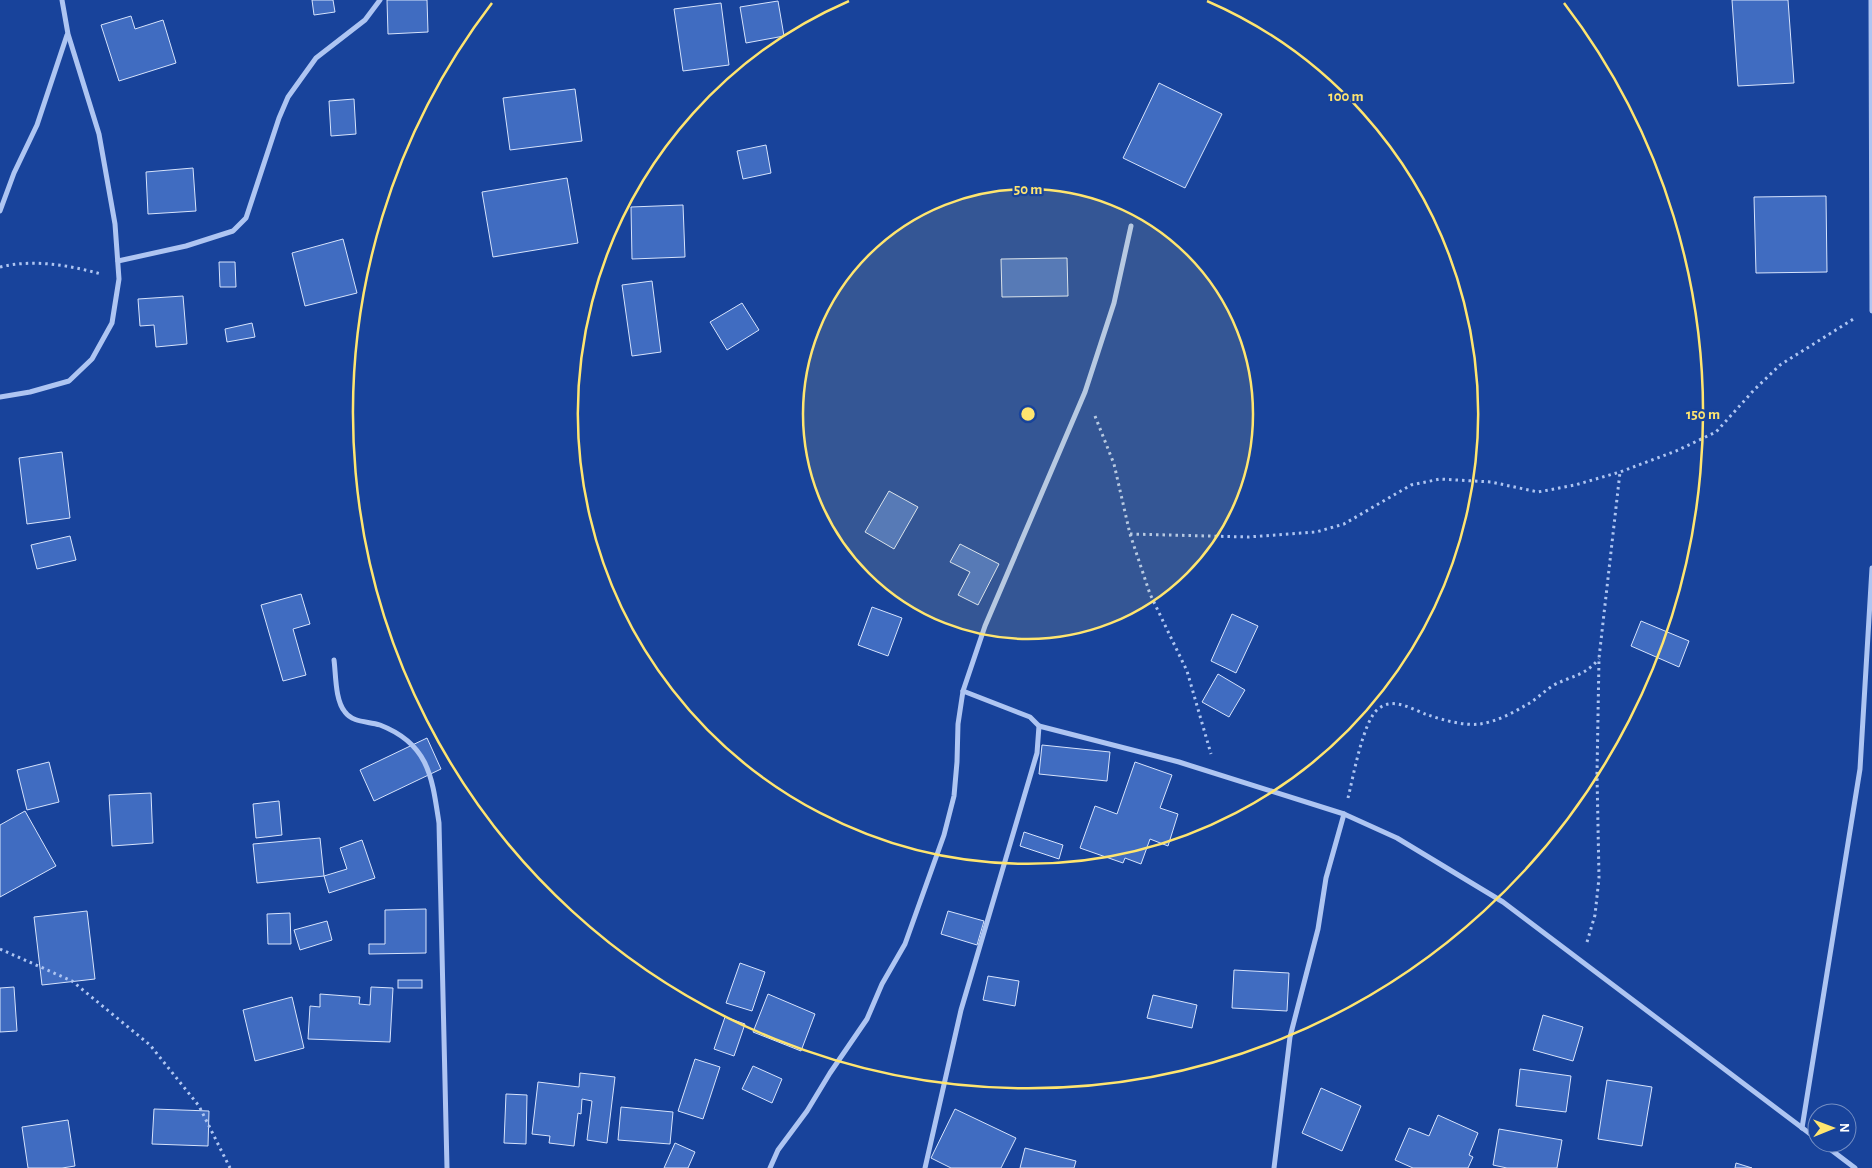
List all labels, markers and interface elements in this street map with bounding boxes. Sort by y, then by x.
text: 100 m [1328,89,1364,104]
text: 50 m [1014,182,1042,197]
centre of rings [1019,405,1037,423]
text: 150 m [1686,407,1720,422]
north arrow [1807,1103,1857,1153]
text: N [1837,1123,1851,1133]

